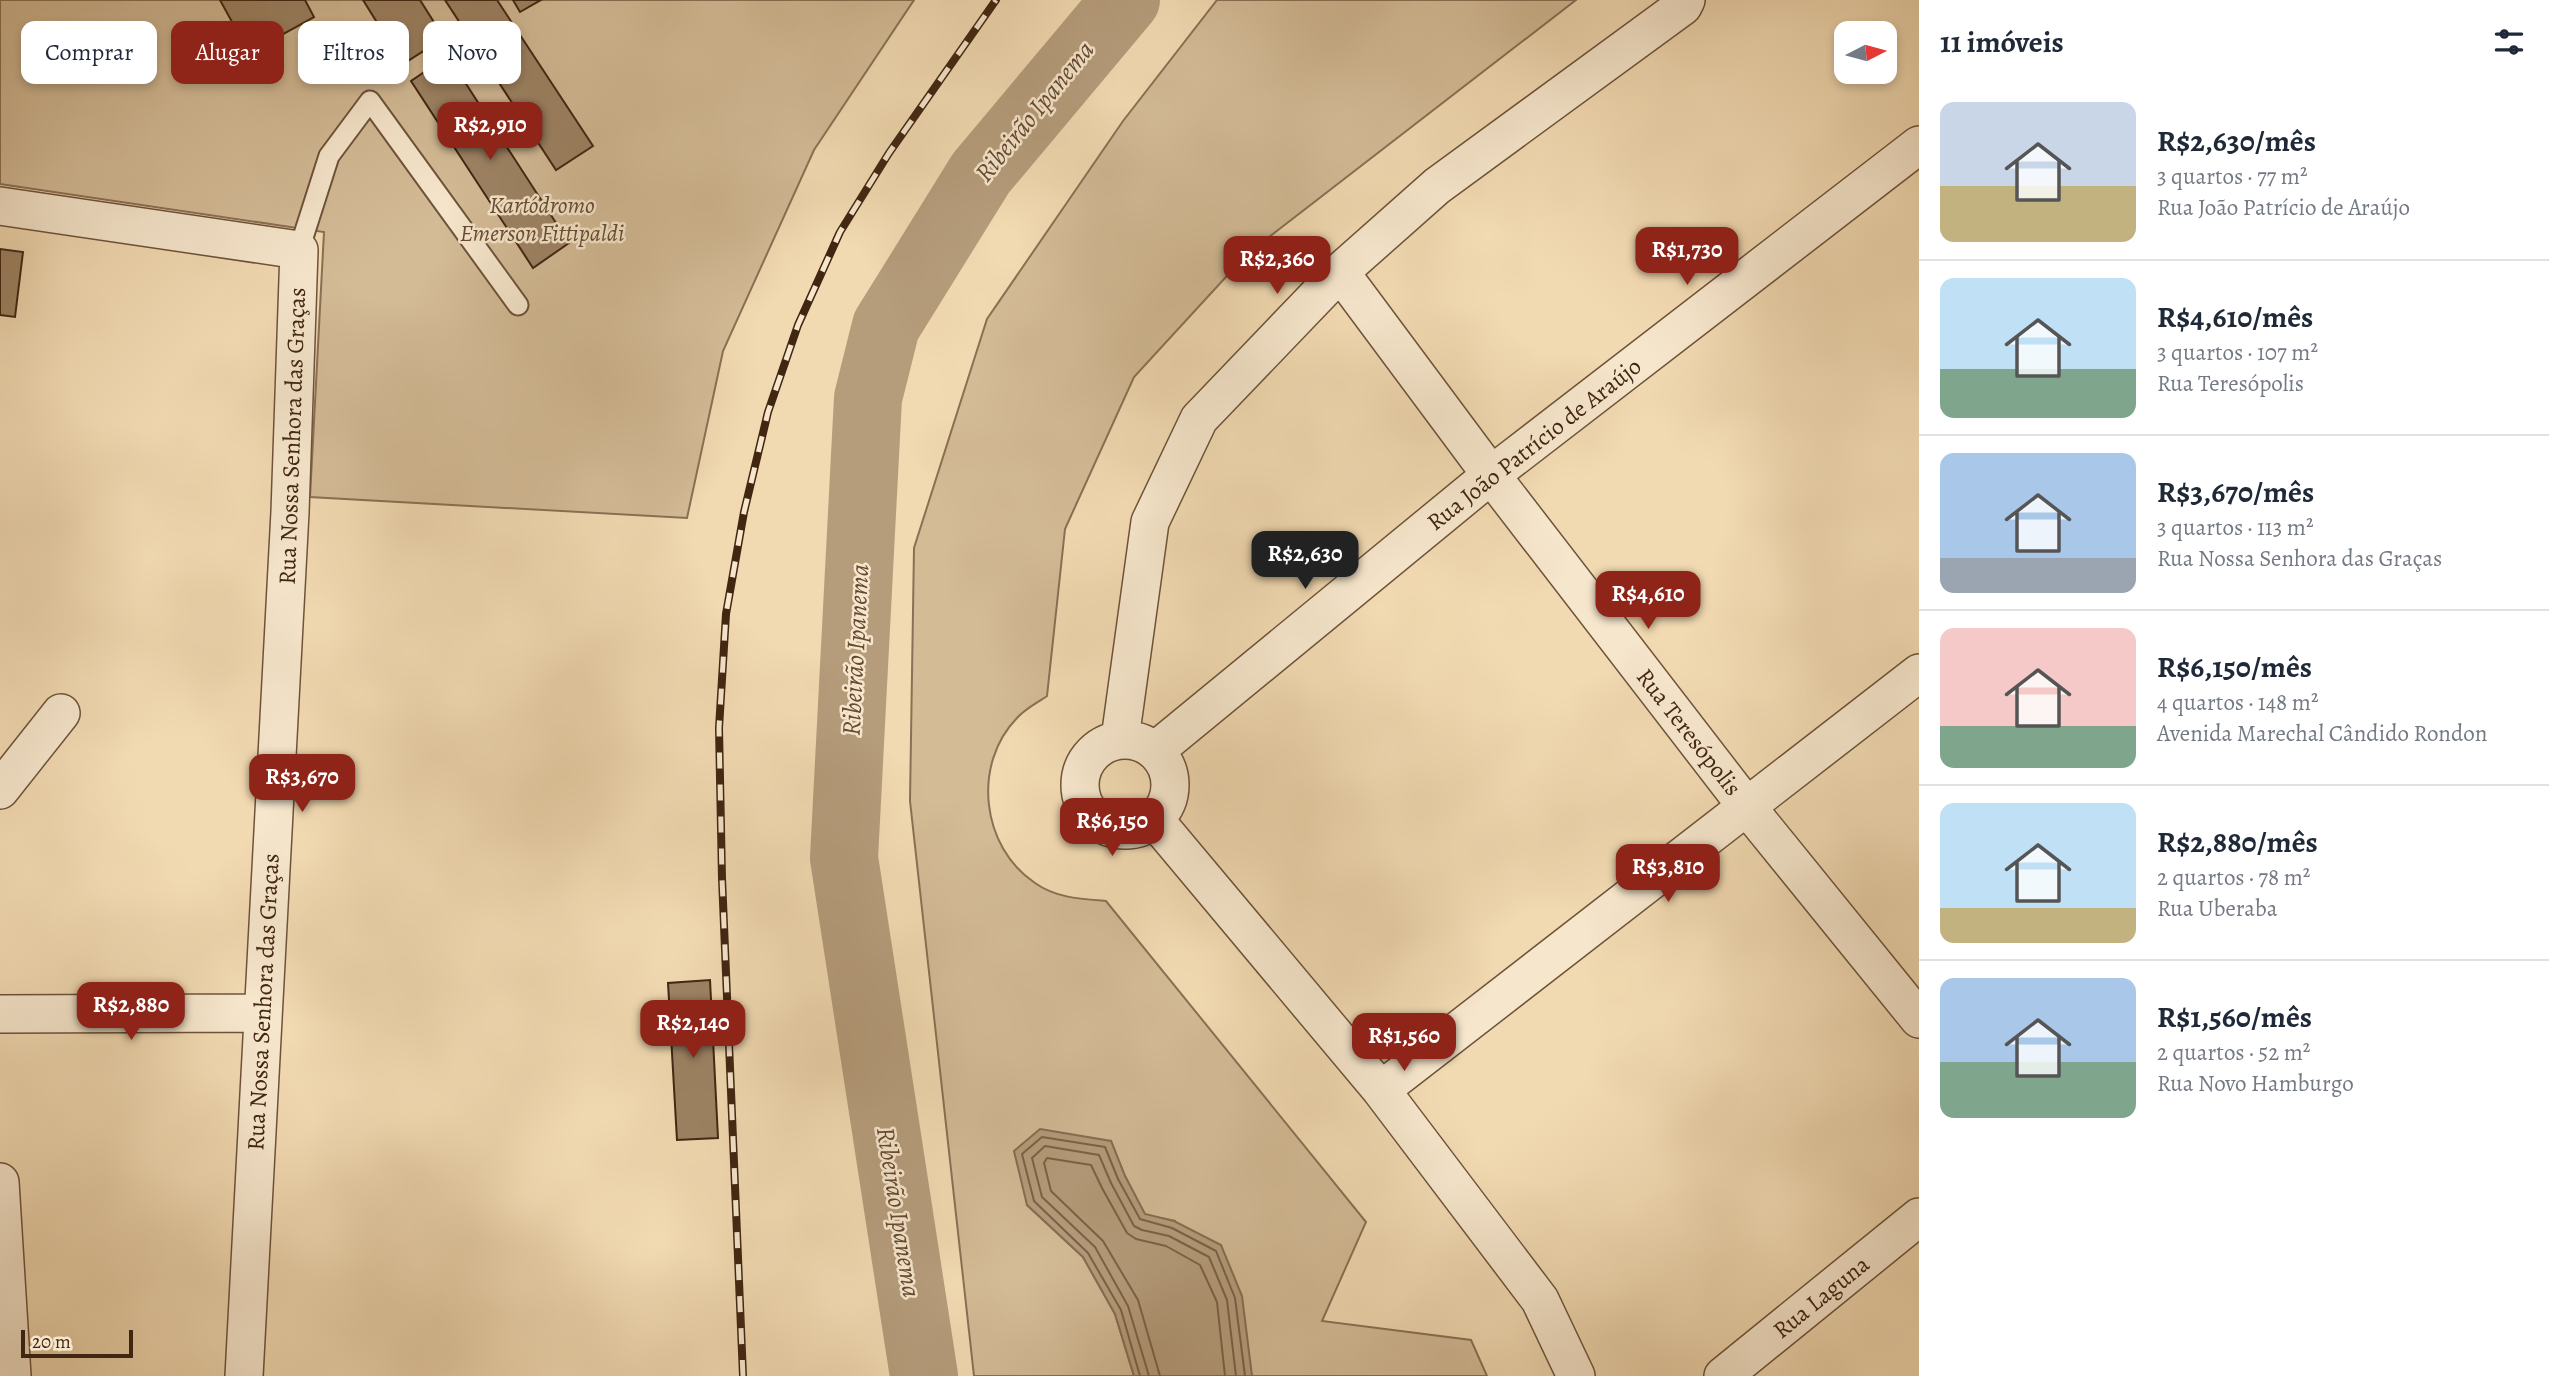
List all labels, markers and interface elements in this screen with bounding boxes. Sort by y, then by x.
chip: Comprar [21,21,157,84]
chip: Alugar [171,21,284,84]
chip: Filtros [298,21,409,84]
chip: Novo [423,21,521,84]
north arrow [1834,21,1897,84]
map controls [1834,21,1897,84]
text: 11 imóveis [1940,22,2064,62]
icon: filters [2490,23,2528,61]
water label: Ribeirão Ipanema [967,34,1102,189]
pin: R$2,910 [425,102,555,162]
text: R$2,910 [453,109,527,140]
text: R$2,630/mês [2157,121,2316,161]
icon: home [1996,130,2080,214]
text: 3 quartos · 77 m² [2157,161,2308,192]
park label: Kartódromo Emerson Fittipaldi [460,189,624,249]
text: Rua João Patrício de Araújo [2157,192,2410,223]
pin: R$1,730 [1622,228,1752,287]
text: R$1,730 [1651,234,1723,265]
pin: R$2,360 [1212,236,1342,296]
text: R$2,360 [1240,243,1314,274]
street label: Rua Nossa Senhora das Graças [271,287,313,585]
text: R$4,610/mês [2157,297,2313,337]
icon: home [1996,306,2080,390]
text: 3 quartos · 107 m² [2157,337,2318,368]
street label: Rua João Patrício de Araújo [1420,350,1648,538]
text: Rua Teresópolis [2157,368,2304,399]
text: R$3,670/mês [2157,472,2314,512]
icon: home [1996,481,2080,565]
text: 3 quartos · 113 m² [2157,512,2313,543]
pin: R$2,630 [1240,532,1370,591]
text: R$2,630 [1268,538,1342,569]
text: Rua Nossa Senhora das Graças [2157,543,2442,574]
water label: Ribeirão Ipanema [834,563,877,737]
pin: R$4,610 [1583,572,1713,631]
text: R$4,610 [1611,578,1685,609]
text: R$6,150/mês [2157,647,2312,687]
icon: home [1996,656,2080,740]
street label: Rua Teresópolis [1629,662,1749,802]
text: 4 quartos · 148 m² [2157,687,2318,718]
text: Avenida Marechal Cândido Rondon [2157,718,2487,749]
pin: R$3,670 [237,754,367,814]
text: R$3,670 [265,761,339,792]
pin: R$6,150 [1047,798,1177,858]
text: R$6,150 [1076,805,1148,836]
text: R$2,880/mês [2157,822,2318,862]
icon: home [1996,831,2080,915]
pin: R$3,810 [1603,844,1733,904]
text: R$3,810 [1632,851,1704,882]
street label: Rua Nossa Senhora das Graças [239,853,287,1151]
text: 2 quartos · 78 m² [2157,862,2310,893]
text: Rua Uberaba [2157,893,2277,924]
pin: R$2,880 [66,982,196,1042]
text: R$2,880 [93,989,169,1020]
text: R$1,560/mês [2157,997,2312,1037]
pin: R$2,140 [628,1000,758,1060]
icon: home [1996,1006,2080,1090]
text: R$2,140 [656,1007,730,1038]
pin: R$1,560 [1339,1014,1469,1073]
text: R$1,560 [1368,1020,1440,1051]
text: 2 quartos · 52 m² [2157,1037,2310,1068]
text: Rua Novo Hamburgo [2157,1068,2354,1099]
water label: Ribeirão Ipanema [868,1124,929,1300]
street label: Rua Laguna [1766,1248,1877,1346]
scale bar [21,1327,133,1359]
text: 20 m [32,1329,71,1355]

